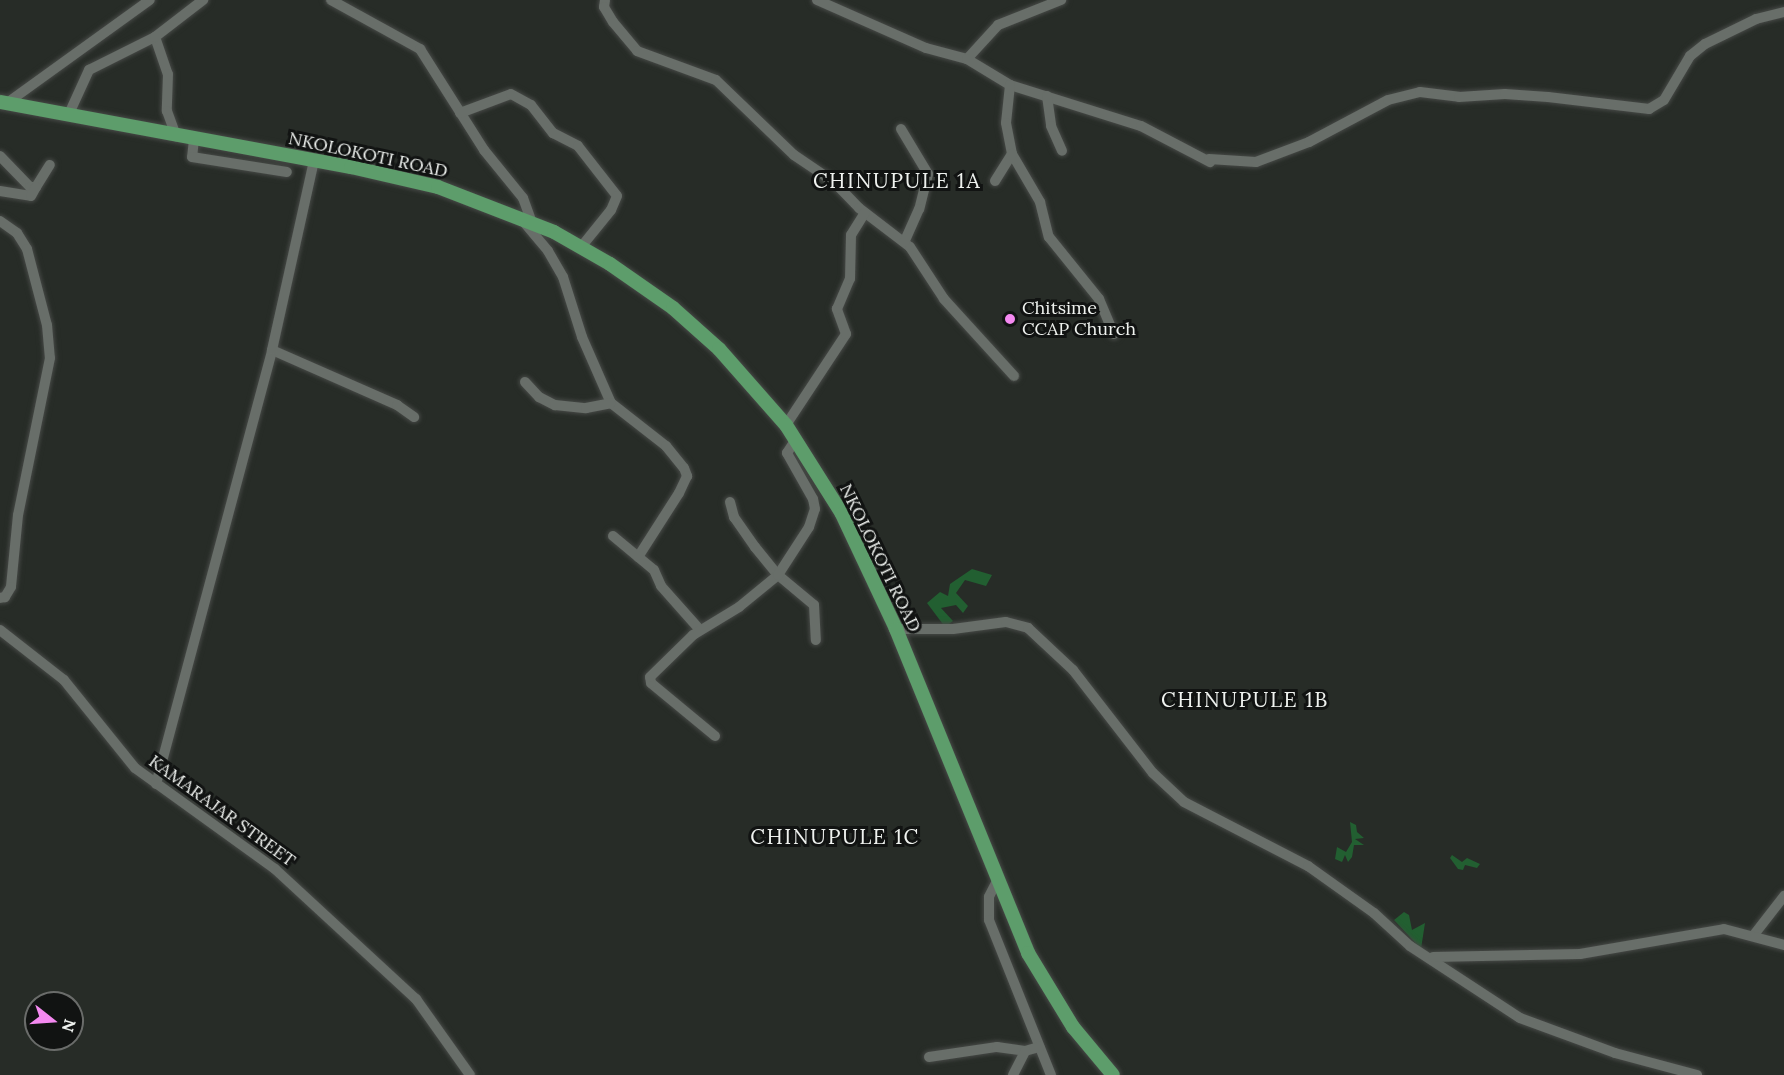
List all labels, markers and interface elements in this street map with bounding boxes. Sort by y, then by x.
street label: NKOLOKOTI ROAD [286,128,450,182]
district label: CHINUPULE 1A [813,168,981,194]
place label: Chitsime CCAP Church [1022,298,1136,340]
marker: Chitsime CCAP Church [1003,312,1017,326]
street label: NKOLOKOTI ROAD [835,480,925,636]
district label: CHINUPULE 1B [1161,687,1329,713]
street label: KAMARAJAR STREET [144,750,300,872]
district label: CHINUPULE 1C [750,824,920,850]
north arrow [24,991,84,1051]
text: N [58,1017,81,1035]

